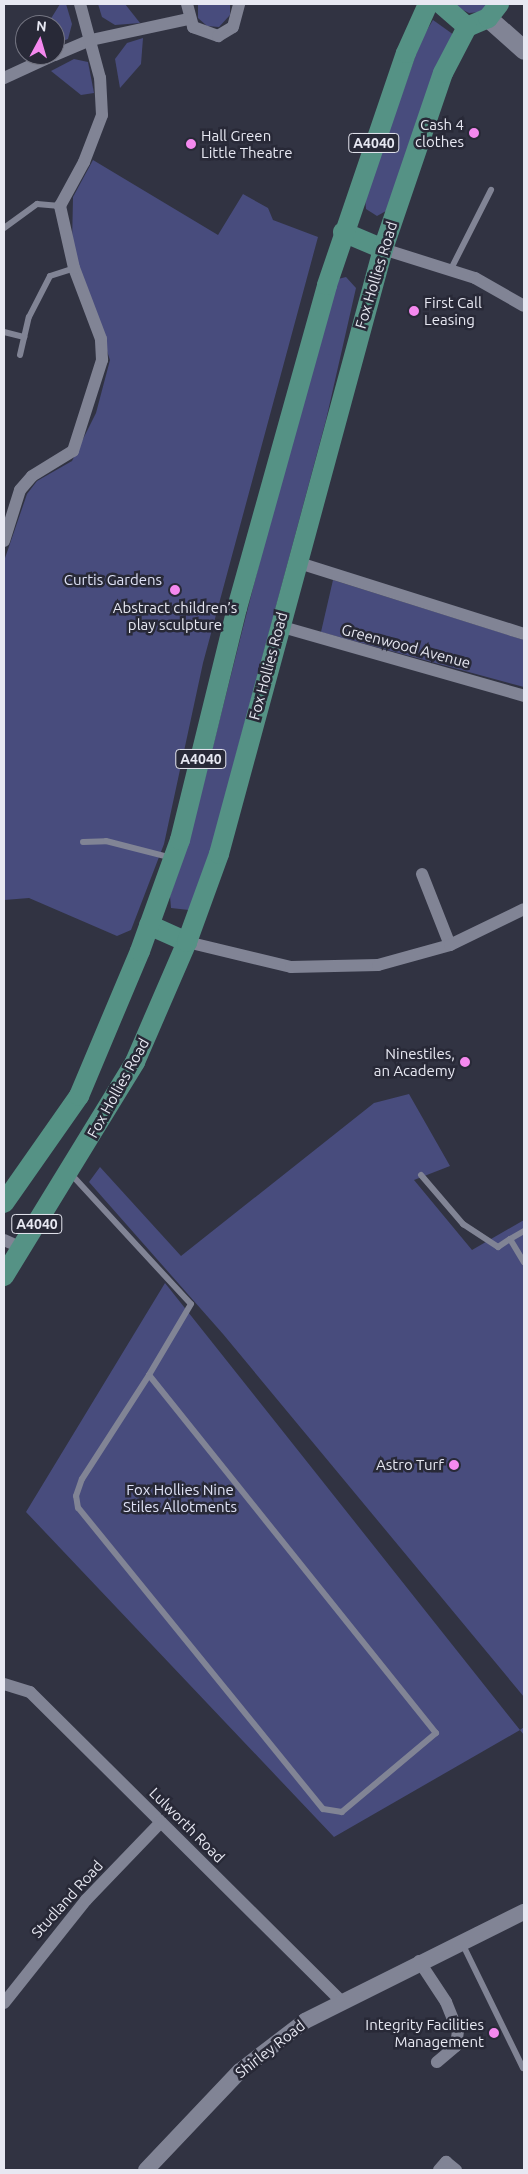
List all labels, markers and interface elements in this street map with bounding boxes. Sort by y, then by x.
north arrow [15,15,65,65]
text: N [35,18,47,35]
place label: Cash 4 clothes [415,115,464,150]
place label: Hall Green Little Theatre [201,126,292,161]
marker: Cash 4 clothes [468,127,480,139]
road number: A4040 [348,132,400,154]
marker: Hall Green Little Theatre [185,138,197,150]
street label: Fox Hollies Road [351,219,401,331]
place label: First Call Leasing [424,293,482,328]
marker: First Call Leasing [408,305,420,317]
park label: Curtis Gardens [64,571,162,589]
marker: Abstract children’s play sculpture [169,584,181,596]
place label: Abstract children’s play sculpture [113,598,237,633]
street label: Fox Hollies Road [245,610,291,722]
street label: Greenwood Avenue [340,620,472,672]
road number: A4040 [175,748,227,771]
street label: Fox Hollies Road [83,1035,153,1141]
place label: Ninestiles, an Academy [374,1044,455,1079]
marker: Ninestiles, an Academy [459,1056,471,1068]
road number: A4040 [11,1212,63,1236]
place label: Astro Turf [376,1456,444,1474]
marker: Astro Turf [448,1459,460,1471]
park label: Fox Hollies Nine Stiles Allotments [123,1480,237,1515]
street label: Lulworth Road [146,1784,228,1866]
street label: Studland Road [27,1857,107,1941]
place label: Integrity Facilities Management [365,2015,484,2050]
street label: Shirley Road [232,2016,308,2082]
marker: Integrity Facilities Management [488,2027,500,2039]

